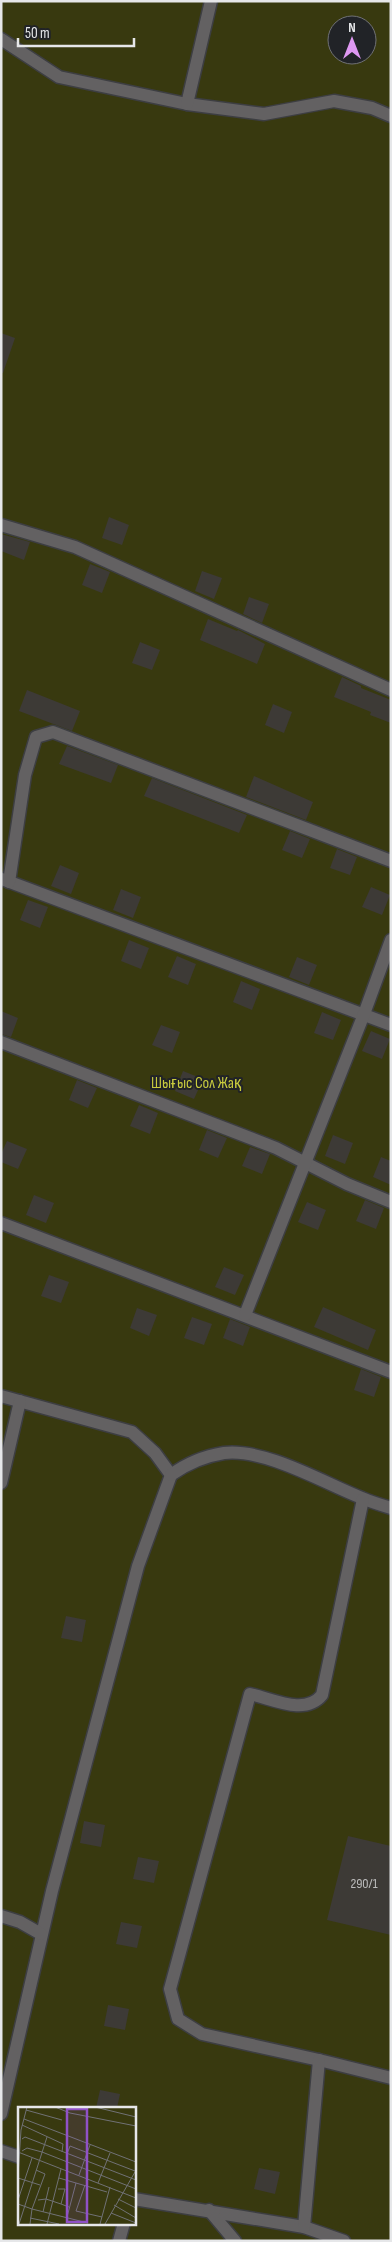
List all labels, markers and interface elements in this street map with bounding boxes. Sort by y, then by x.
scale bar [18,15,134,47]
north arrow [327,15,377,65]
text: N [348,19,356,36]
text: 50 m [25,24,50,43]
park label: Шығыс Сол Жақ [151,1074,242,1093]
house number: 290/1 [350,1875,378,1892]
inset map [18,2107,135,2224]

